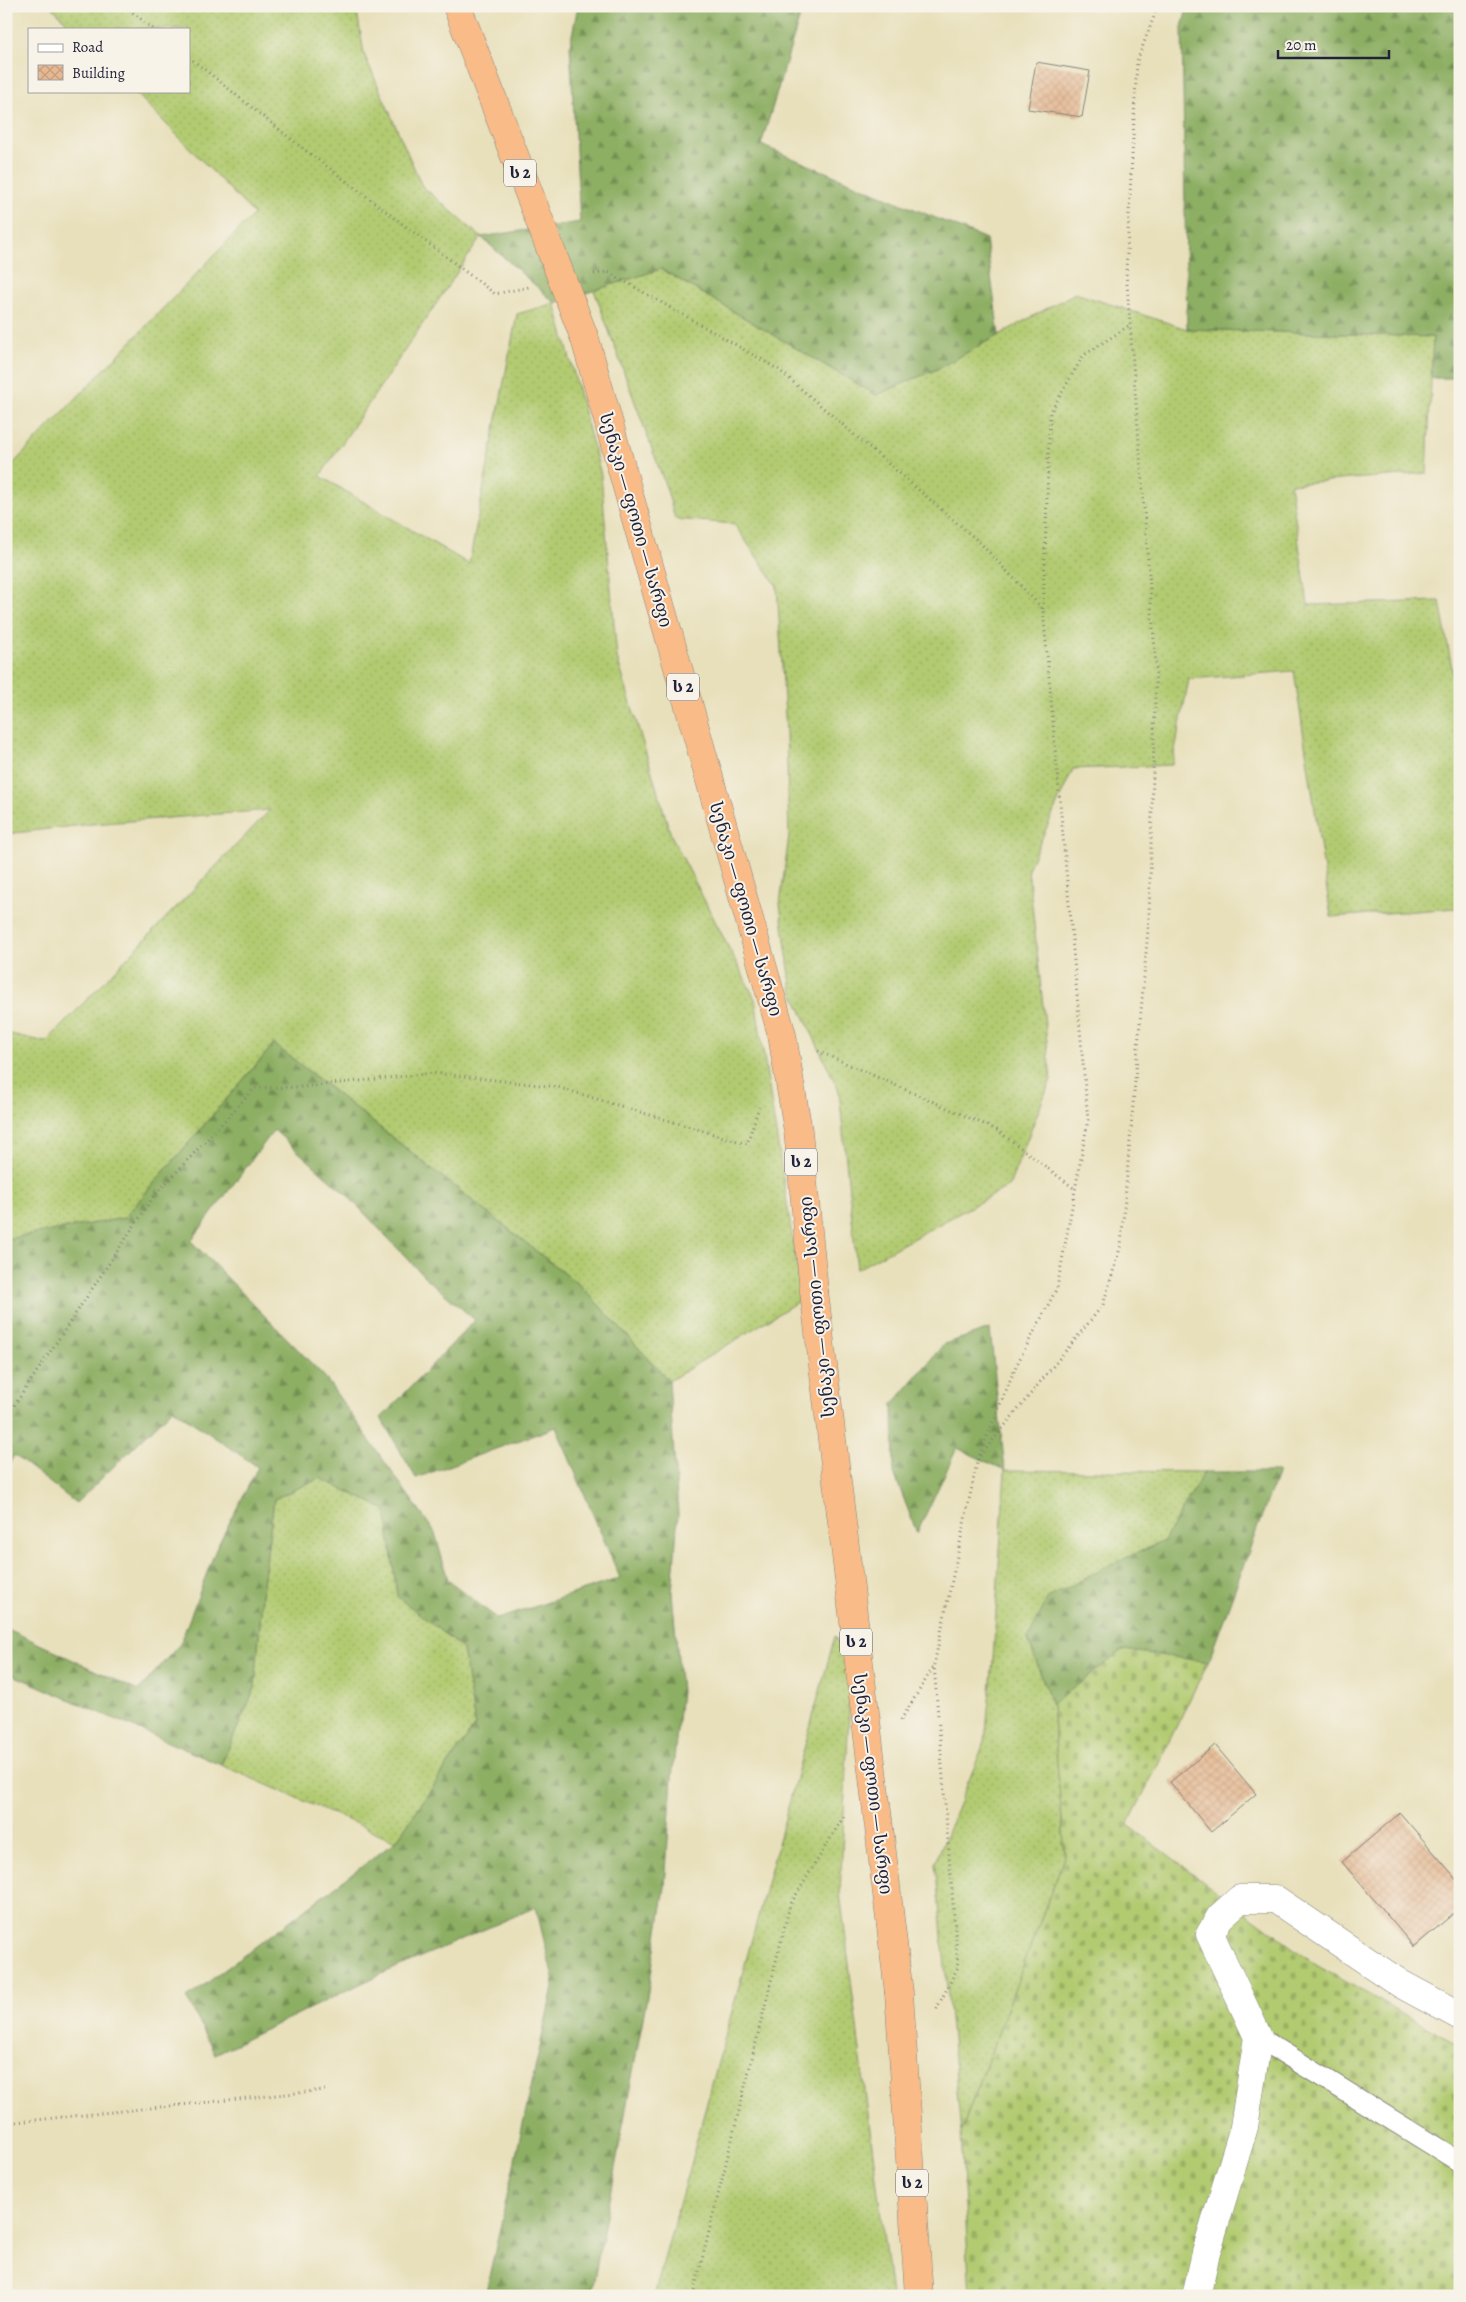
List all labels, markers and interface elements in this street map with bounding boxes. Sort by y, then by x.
legend [28,28,190,92]
scale bar [1278,28,1390,60]
text: 20 m [1286,35,1317,55]
text: Road [72,37,104,57]
text: Building [72,63,125,83]
road number: ს 2 [504,160,536,187]
street label: სენაკი — ფოთი — სარფი [594,410,678,630]
road number: ს 2 [667,674,699,700]
street label: სენაკი — ფოთი — სარფი [704,799,788,1019]
road number: ს 2 [785,1148,817,1176]
street label: სენაკი — ფოთი — სარფი [793,1195,841,1419]
road number: ს 2 [840,1628,872,1655]
street label: სენაკი — ფოთი — სარფი [848,1672,898,1896]
road number: ს 2 [896,2170,928,2196]

